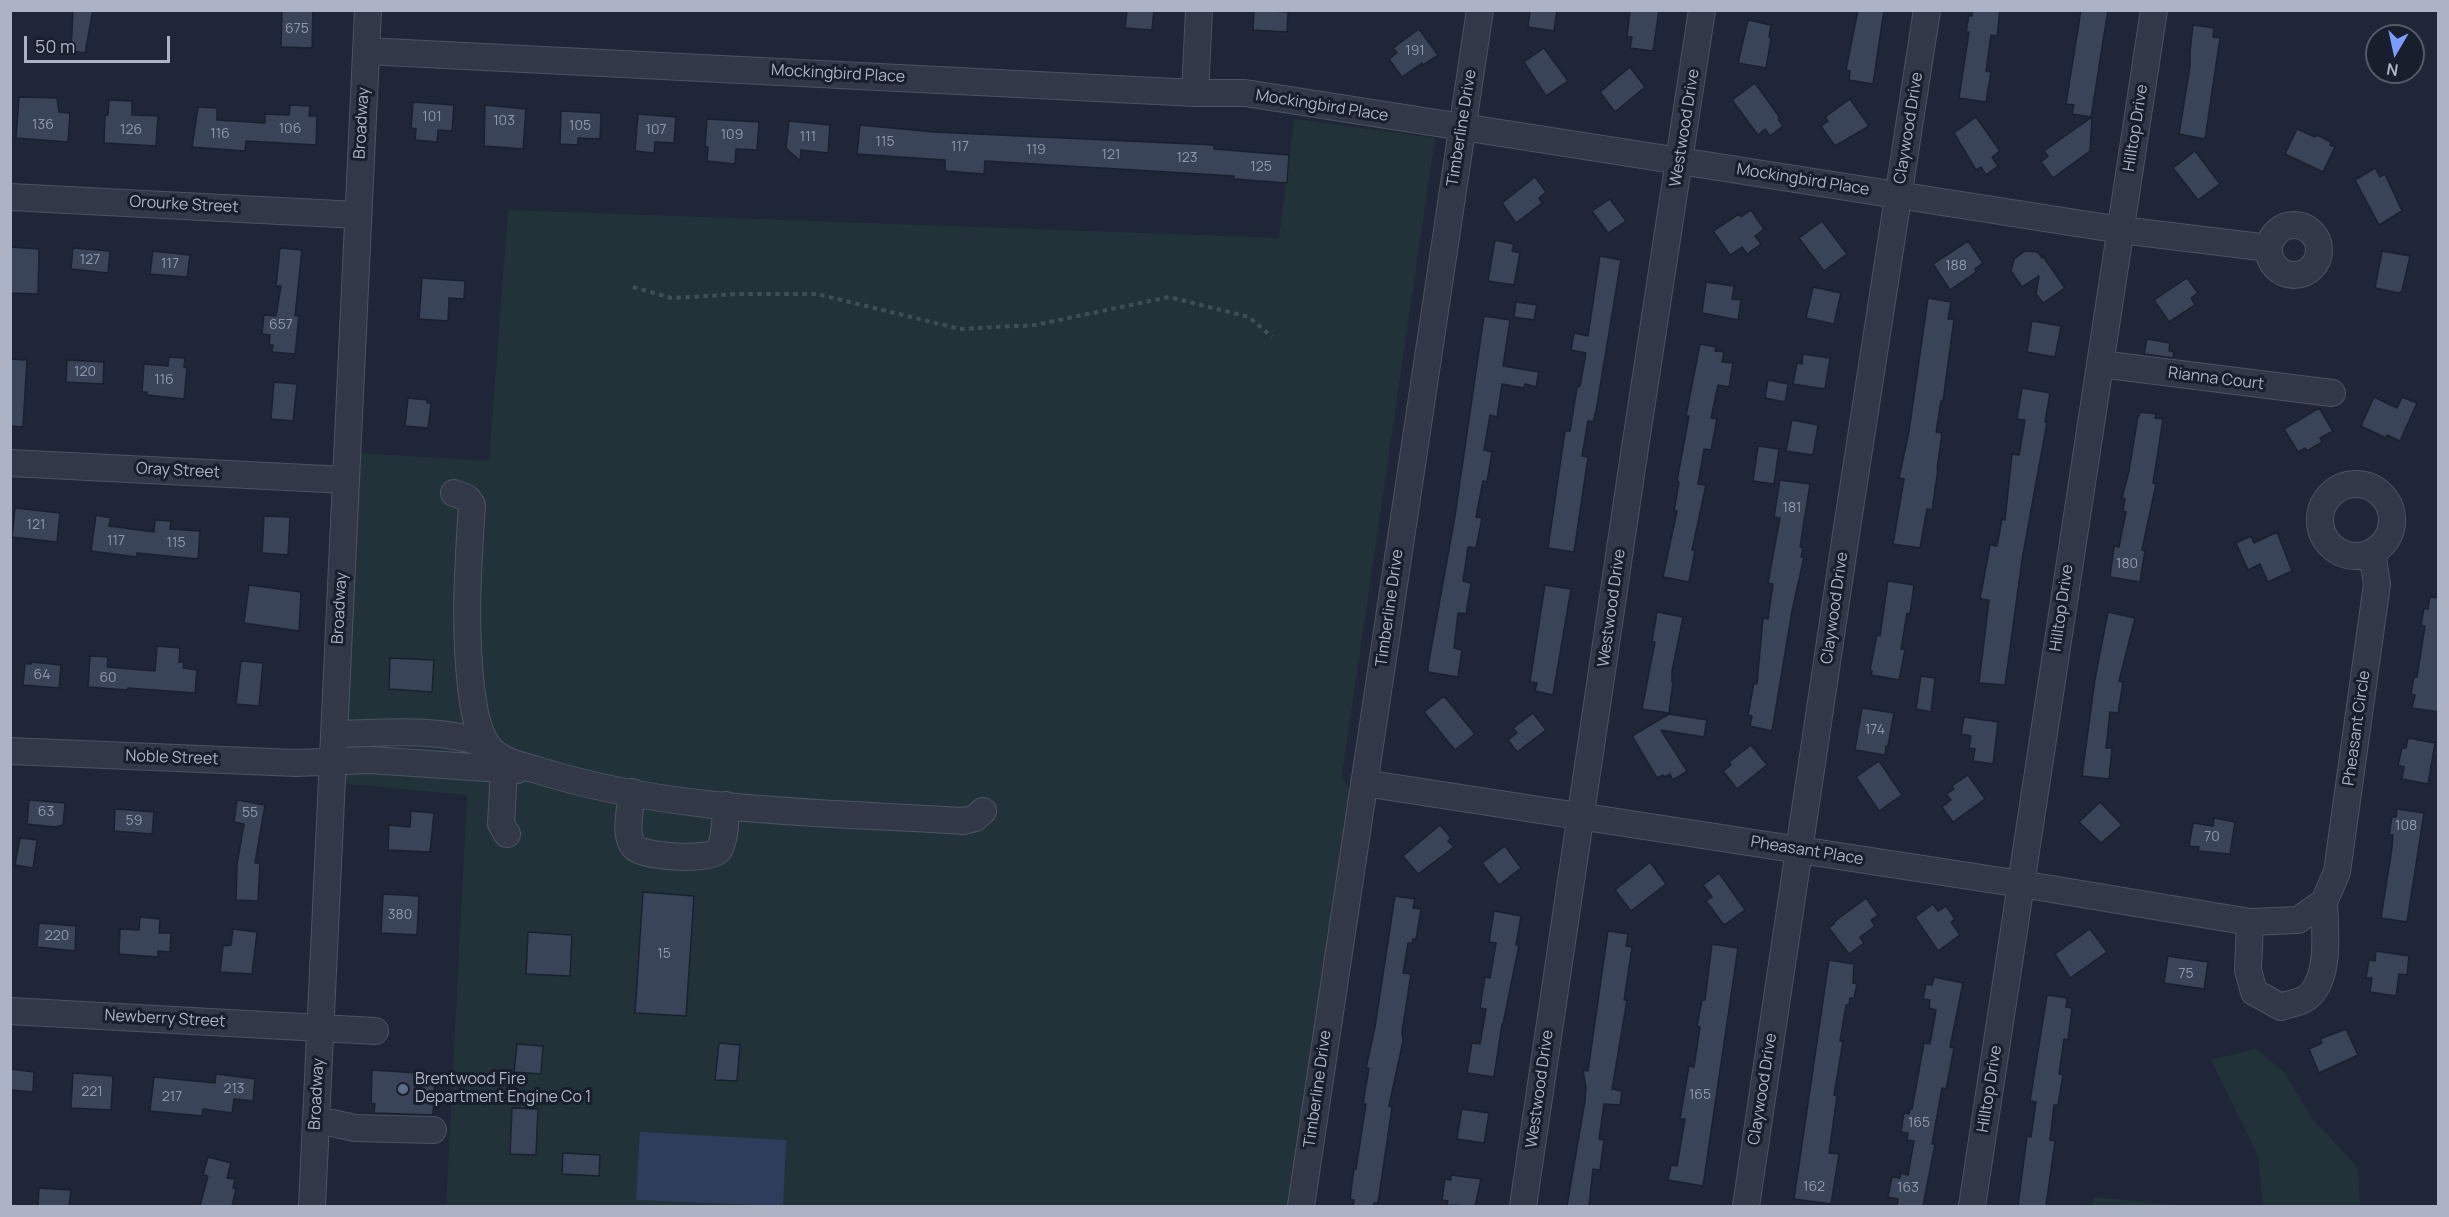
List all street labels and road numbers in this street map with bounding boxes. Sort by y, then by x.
street label: Mockingbird Place [771,61,905,87]
street label: Timberline Drive [1443,68,1481,188]
street label: Westwood Drive [1666,68,1704,188]
street label: Claywood Drive [1891,71,1927,185]
street label: Hilltop Drive [2120,83,2152,173]
street label: Mockingbird Place [1254,86,1390,126]
street label: Broadway [351,87,373,159]
street label: Mockingbird Place [1735,160,1871,200]
street label: Orourke Street [129,193,239,217]
street label: Rianna Court [2167,364,2265,394]
street label: Oray Street [136,459,220,483]
street label: Timberline Drive [1372,548,1408,668]
street label: Westwood Drive [1594,548,1630,668]
street label: Claywood Drive [1818,551,1852,665]
street label: Hilltop Drive [2046,563,2078,653]
street label: Broadway [329,572,351,644]
street label: Pheasant Circle [2339,669,2375,787]
street label: Noble Street [125,747,219,769]
street label: Pheasant Place [1749,833,1865,869]
street label: Newberry Street [104,1006,226,1032]
street label: Timberline Drive [1300,1029,1336,1149]
street label: Westwood Drive [1522,1029,1558,1149]
street label: Claywood Drive [1745,1032,1781,1146]
street label: Hilltop Drive [1974,1044,2006,1134]
street label: Broadway [306,1058,328,1130]

